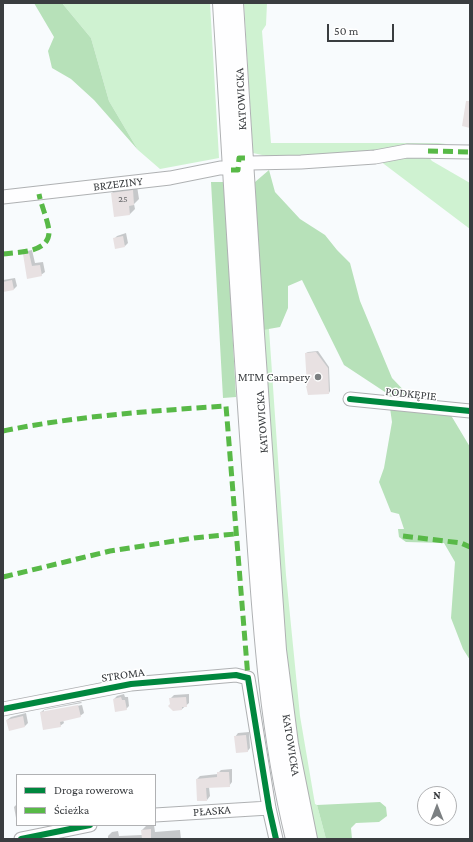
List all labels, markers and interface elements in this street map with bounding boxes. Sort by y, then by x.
scale bar [329,16,396,42]
text: 50 m [334,24,358,38]
street label: KATOWICKA [232,67,250,131]
street label: BRZEZINY [92,174,144,194]
house number: 25 [118,193,128,205]
place label: MTM Campery [238,370,310,384]
marker: MTM Campery [313,372,323,382]
street label: PODKĘPIE [385,384,437,404]
street label: KATOWICKA [253,390,271,454]
street label: STROMA [100,665,146,685]
street label: KATOWICKA [279,713,303,777]
legend [16,774,156,826]
text: Droga rowerowa [54,783,134,797]
north arrow [417,786,457,826]
text: N [433,789,441,801]
street label: PŁASKA [193,802,231,820]
text: Ścieżka [54,803,89,817]

